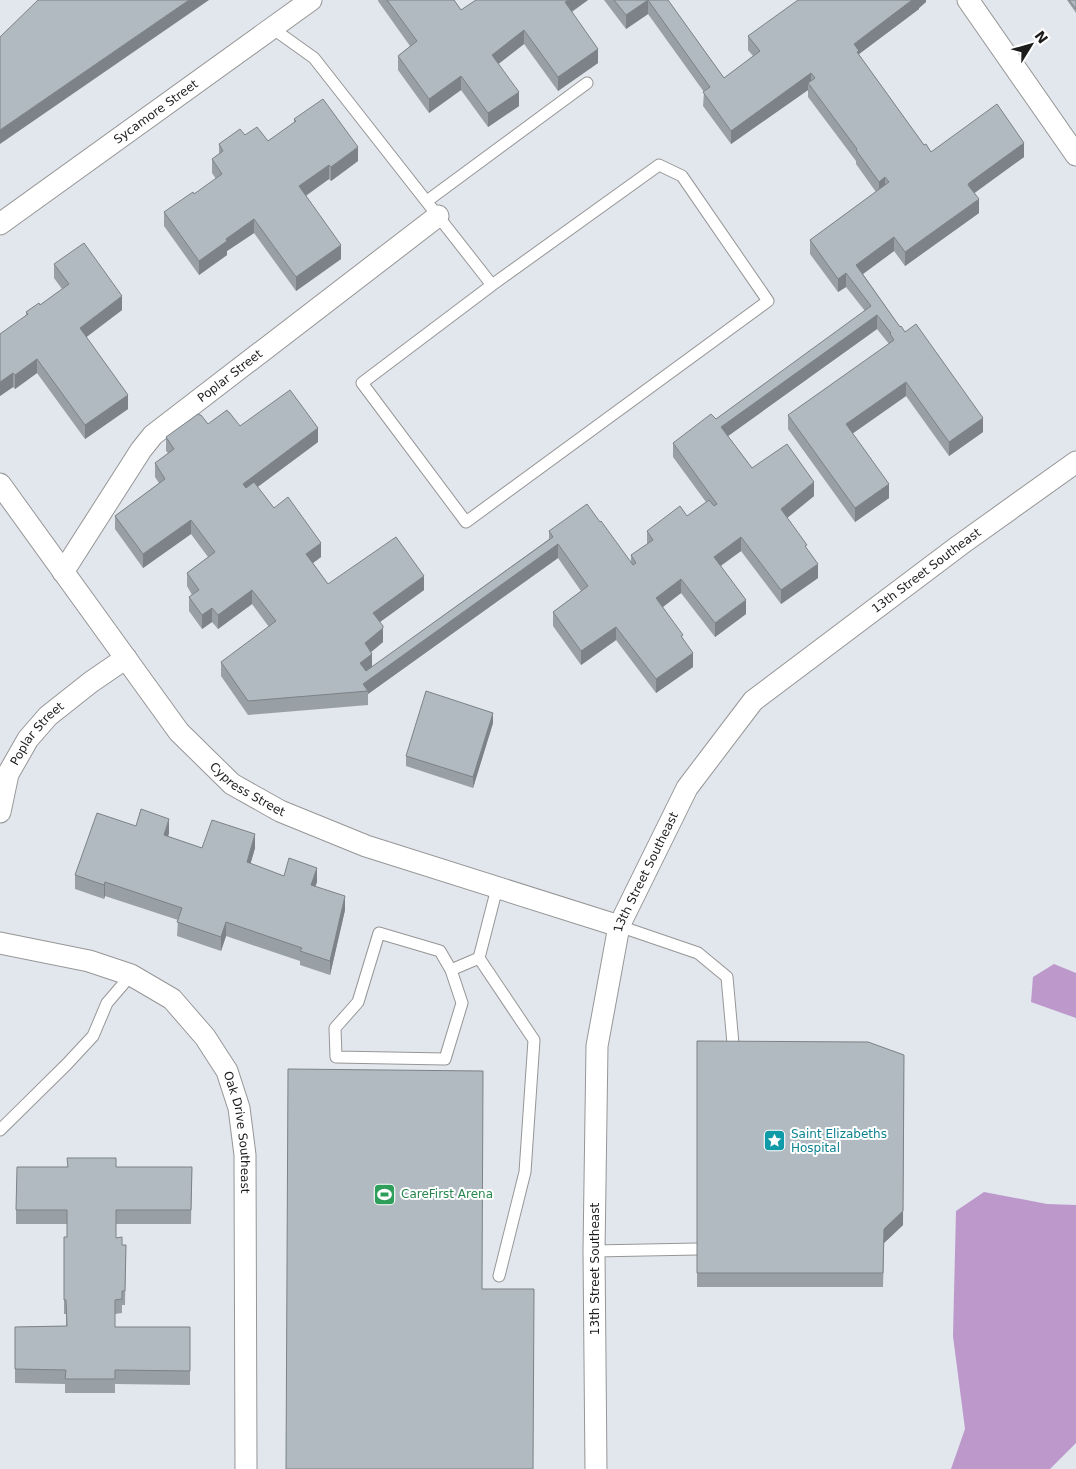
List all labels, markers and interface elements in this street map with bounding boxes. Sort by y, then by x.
north arrow [1006,20,1056,70]
text: N [1031,28,1051,47]
street label: Sycamore Street [111,77,201,147]
street label: Poplar Street [195,346,265,405]
street label: 13th Street Southeast [869,525,984,616]
street label: Poplar Street [8,699,67,768]
street label: Cypress Street [207,759,287,819]
street label: 13th Street Southeast [611,809,681,933]
street label: Oak Drive Southeast [221,1069,252,1194]
place label: Saint Elizabeths Hospital [791,1127,887,1155]
place icon: Saint Elizabeths Hospital [763,1129,787,1153]
sports icon: CareFirst Arena [373,1182,397,1206]
place label: CareFirst Arena [401,1187,493,1201]
street label: 13th Street Southeast [588,1203,602,1335]

